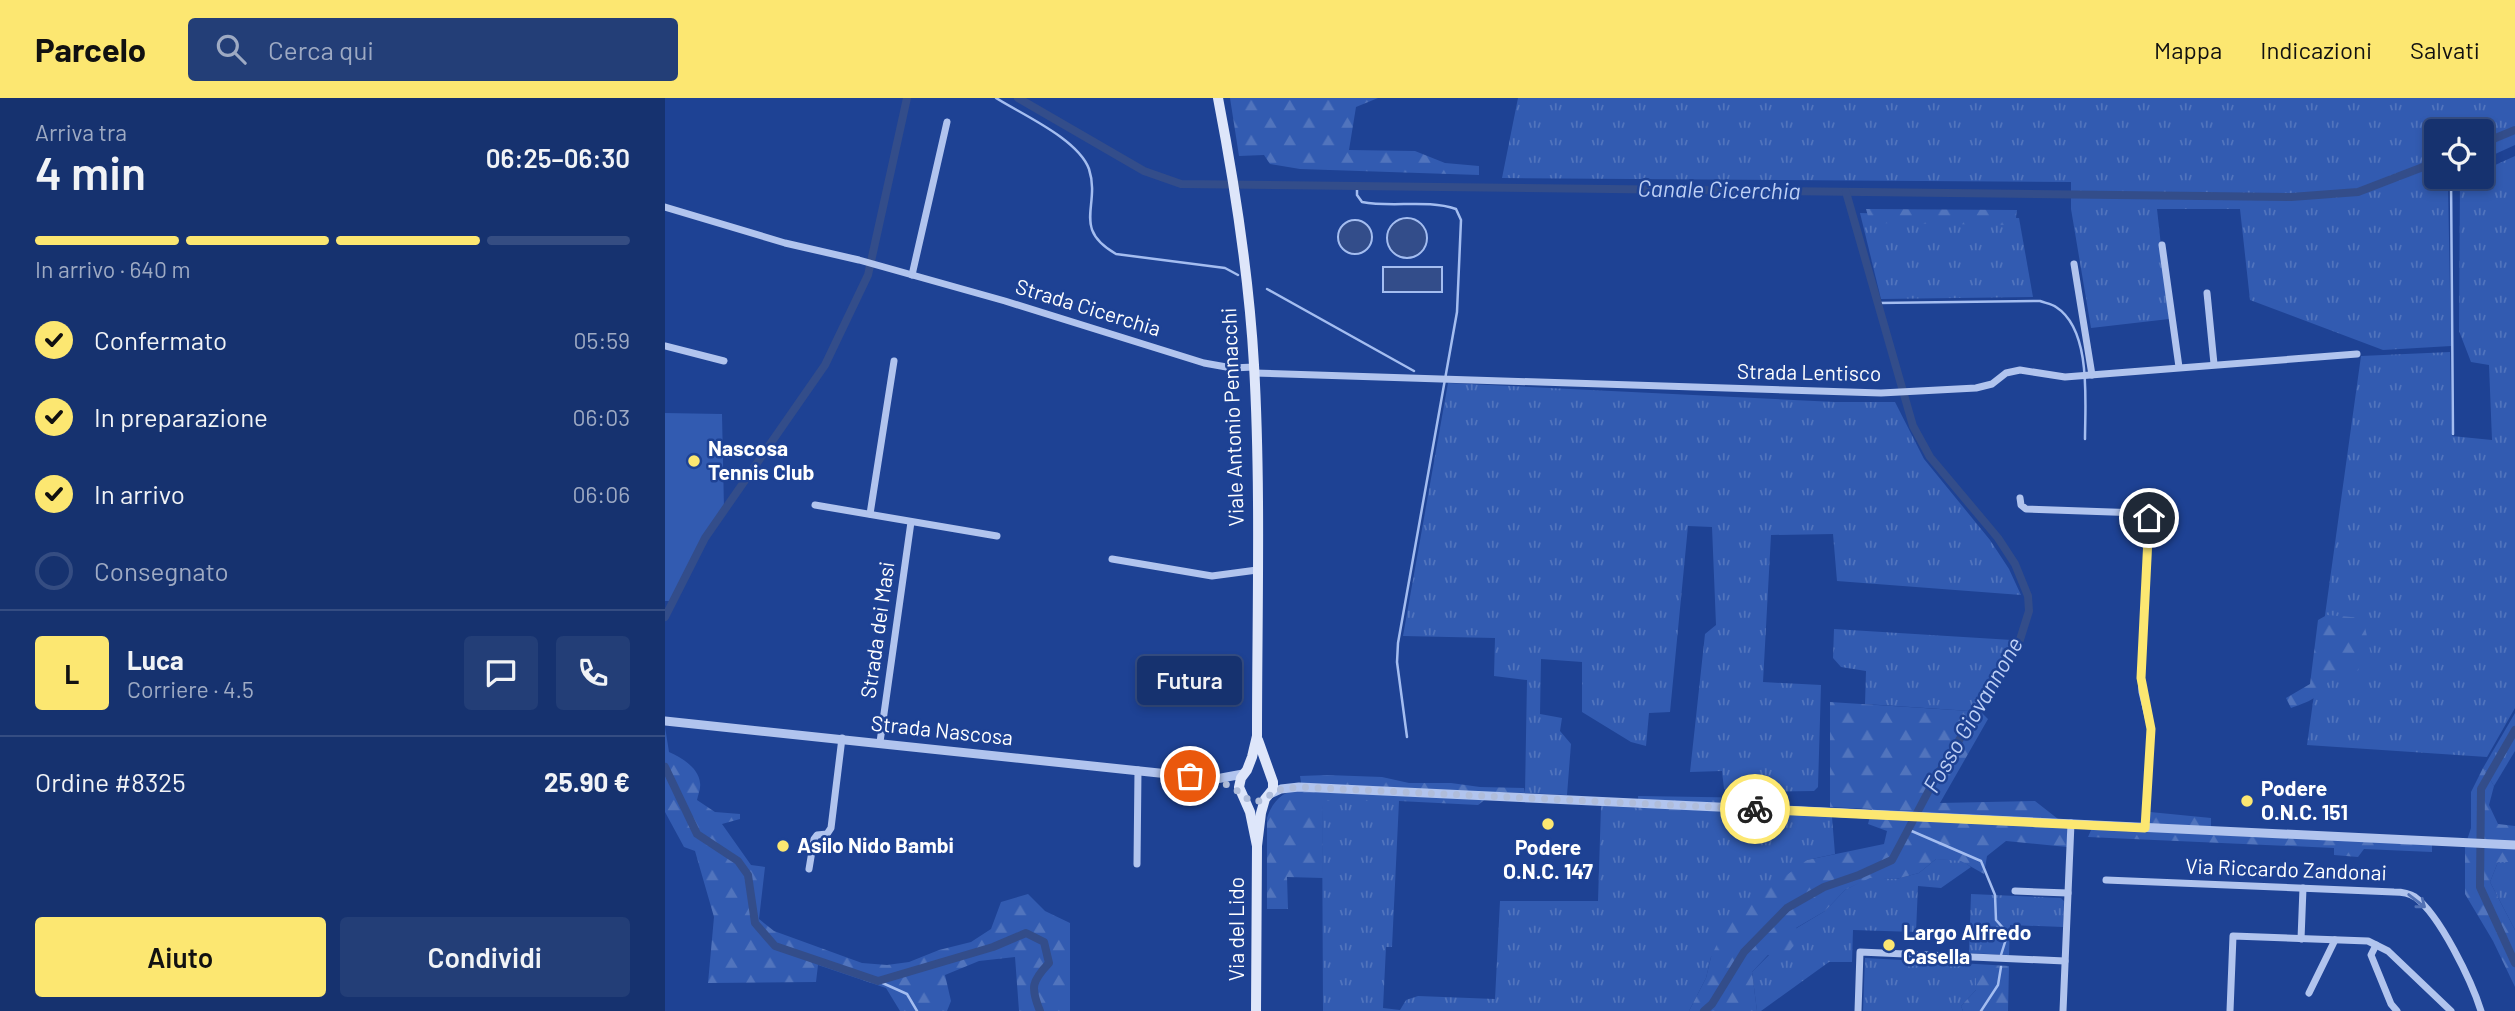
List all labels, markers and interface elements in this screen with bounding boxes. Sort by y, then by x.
search box [188,18,678,81]
text: Parcelo [35,29,146,69]
icon: search [212,30,250,68]
text: Cerca qui [268,34,374,65]
text: Mappa [2154,35,2222,64]
text: Indicazioni [2260,35,2372,64]
text: Salvati [2410,35,2480,64]
text: Arriva tra [35,118,127,146]
map controls [2424,119,2494,189]
button: locate [2424,119,2494,189]
text: 06:25–06:30 [486,142,630,173]
text: 4 min [35,144,146,199]
water label: Canale Cicerchia [1637,174,1801,204]
text: In arrivo · 640 m [35,255,191,283]
street label: Strada Cicerchia [1013,273,1164,341]
street label: Viale Antonio Pennacchi [1215,307,1248,527]
icon: check [35,321,73,359]
text: Confermato [94,324,227,355]
text: 05:59 [574,326,630,354]
street label: Strada Lentisco [1737,358,1881,385]
icon: check [35,398,73,436]
text: In preparazione [94,401,268,432]
text: 06:03 [573,403,630,431]
place label: Nascosa Tennis Club [708,435,814,484]
marker: Nascosa Tennis Club [686,453,702,469]
icon: check [35,475,73,513]
text: In arrivo [94,478,185,509]
text: 06:06 [573,480,630,508]
pin [2119,488,2179,548]
icon: home [2130,499,2168,537]
text: Consegnato [94,555,229,586]
street label: Strada dei Masi [855,560,899,700]
water label: Fosso Giovannone [1916,632,2028,797]
button: chat [464,636,538,710]
button: phone [556,636,630,710]
text: Luca [127,644,184,675]
callout: Futura [1137,657,1243,706]
text: L [65,658,79,689]
text: Futura [1156,666,1223,694]
text: Corriere · 4.5 [127,675,254,703]
street label: Strada Nascosa [870,710,1014,749]
pin [1160,746,1220,806]
icon: bag [1171,757,1209,795]
text: Ordine #8325 [35,766,186,797]
text: 25.90 € [544,766,630,797]
courier [1720,774,1790,844]
place label: Podere O.N.C. 151 [2261,775,2348,824]
icon: bike [1736,790,1774,828]
marker: Podere O.N.C. 151 [2239,793,2255,809]
marker: Podere O.N.C. 147 [1540,816,1556,832]
place label: Asilo Nido Bambi [797,832,954,857]
place label: Podere O.N.C. 147 [1503,834,1594,883]
marker: Asilo Nido Bambi [775,838,791,854]
street label: Via Riccardo Zandonai [2185,852,2387,885]
street label: Via del Lido [1223,877,1248,981]
one-way arrow [2407,893,2426,908]
button: Aiuto [35,917,326,997]
button: Condividi [340,917,630,997]
place label: Largo Alfredo Casella [1903,919,2031,968]
marker: Largo Alfredo Casella [1881,937,1897,953]

